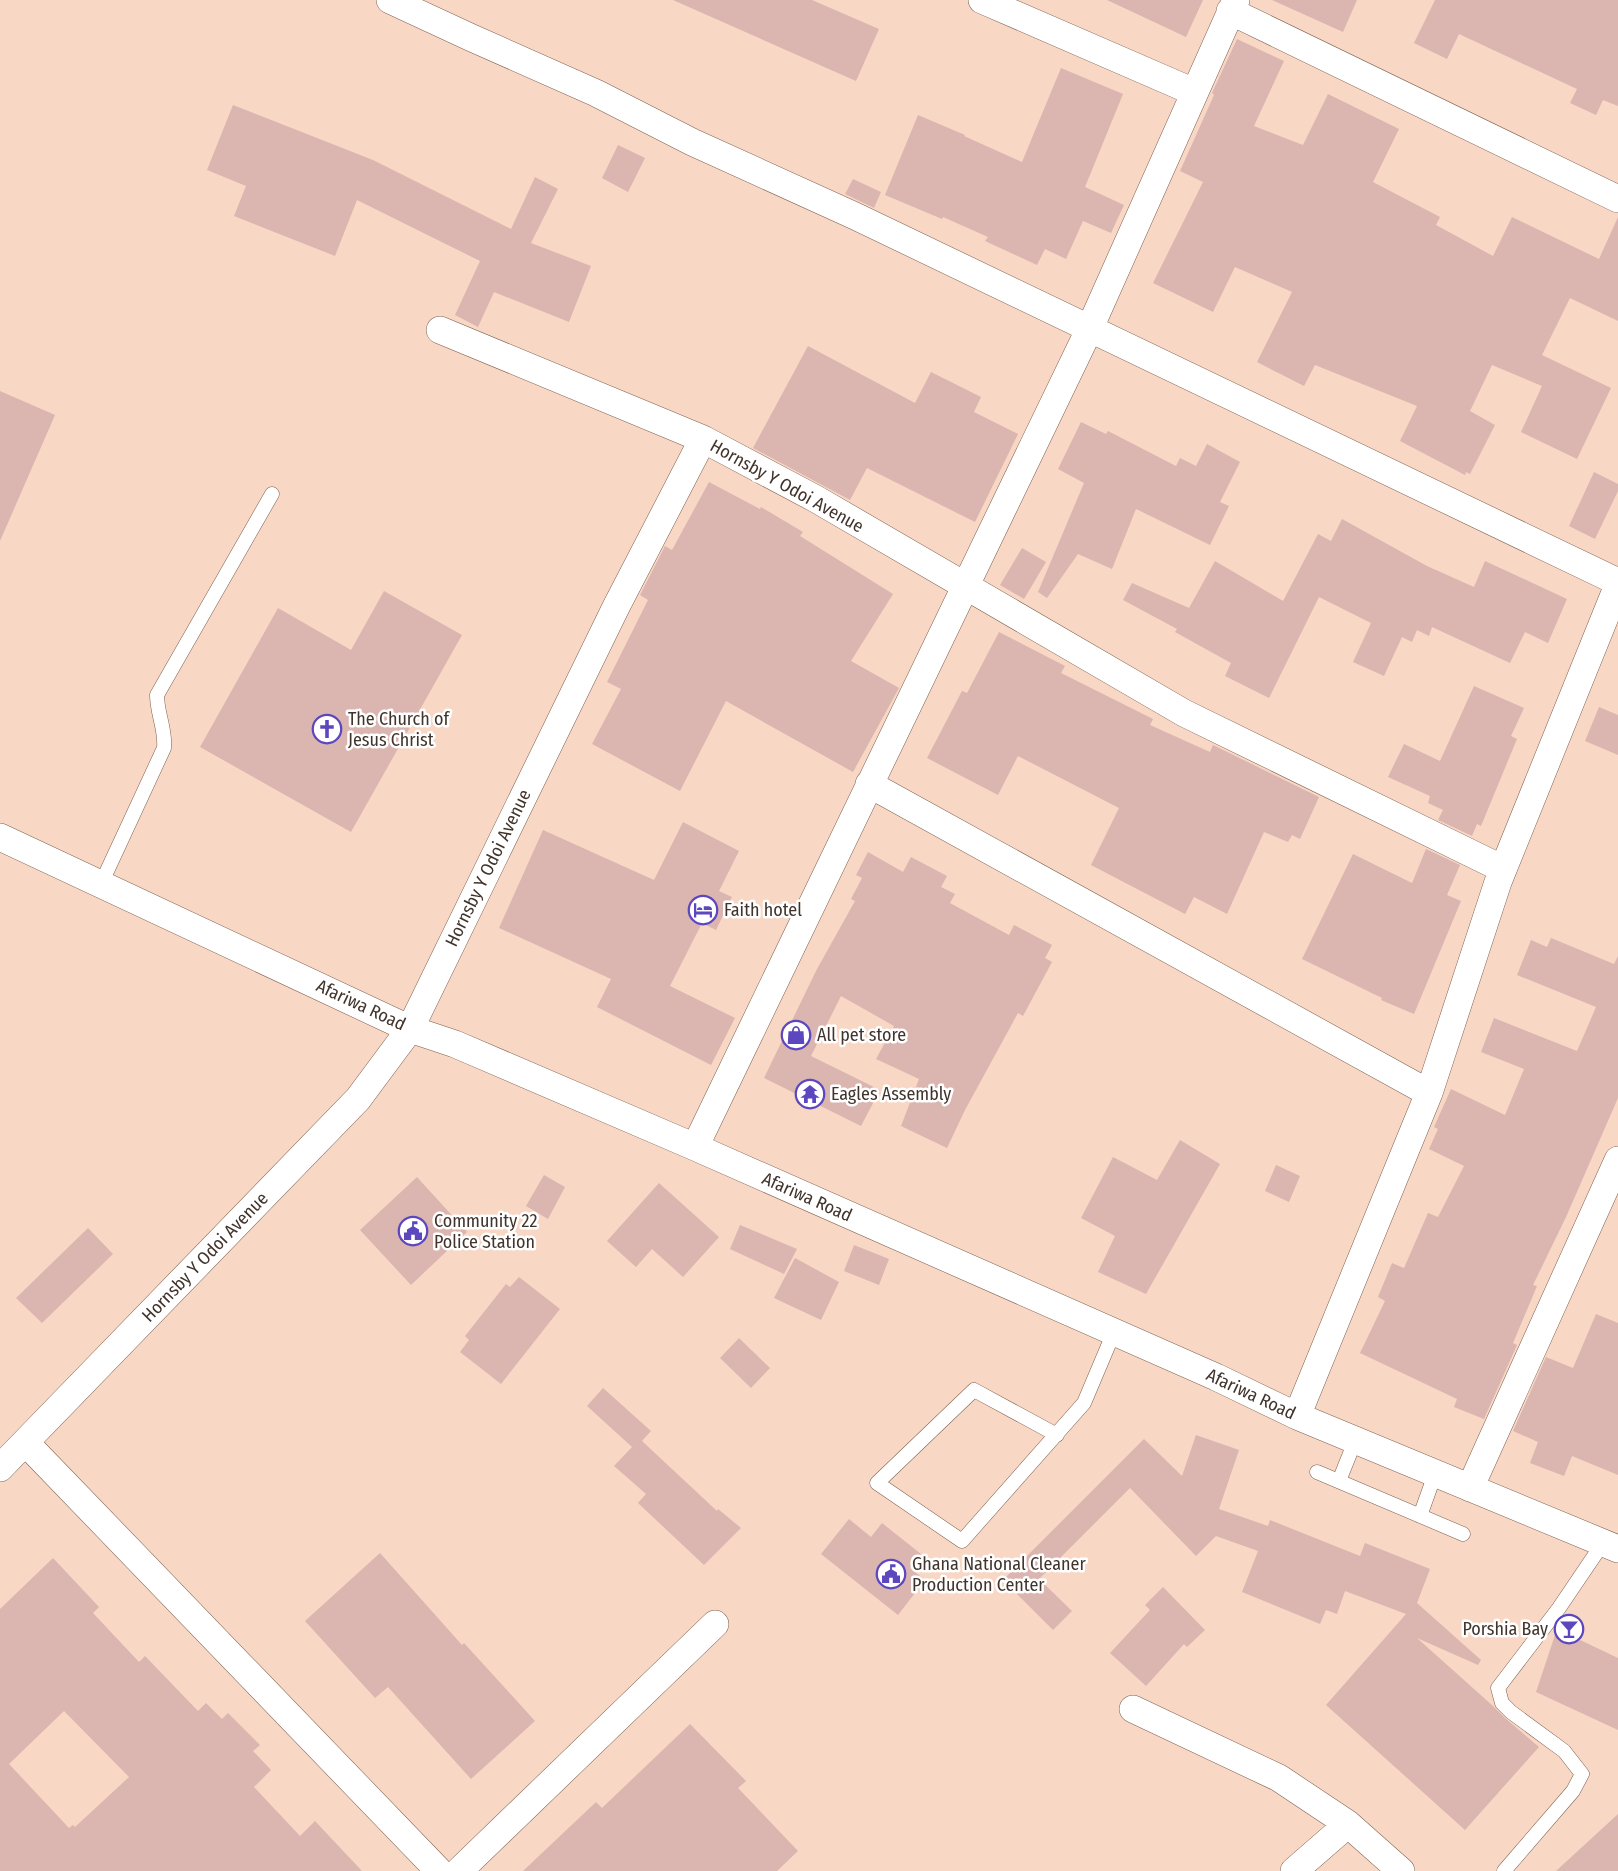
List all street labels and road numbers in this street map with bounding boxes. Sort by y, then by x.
street label: Hornsby Y Odoi Avenue [706,435,868,537]
street label: Hornsby Y Odoi Avenue [440,786,536,950]
street label: Afariwa Road [313,975,409,1035]
street label: Afariwa Road [759,1167,855,1227]
street label: Hornsby Y Odoi Avenue [137,1187,273,1327]
street label: Afariwa Road [1203,1364,1299,1424]

